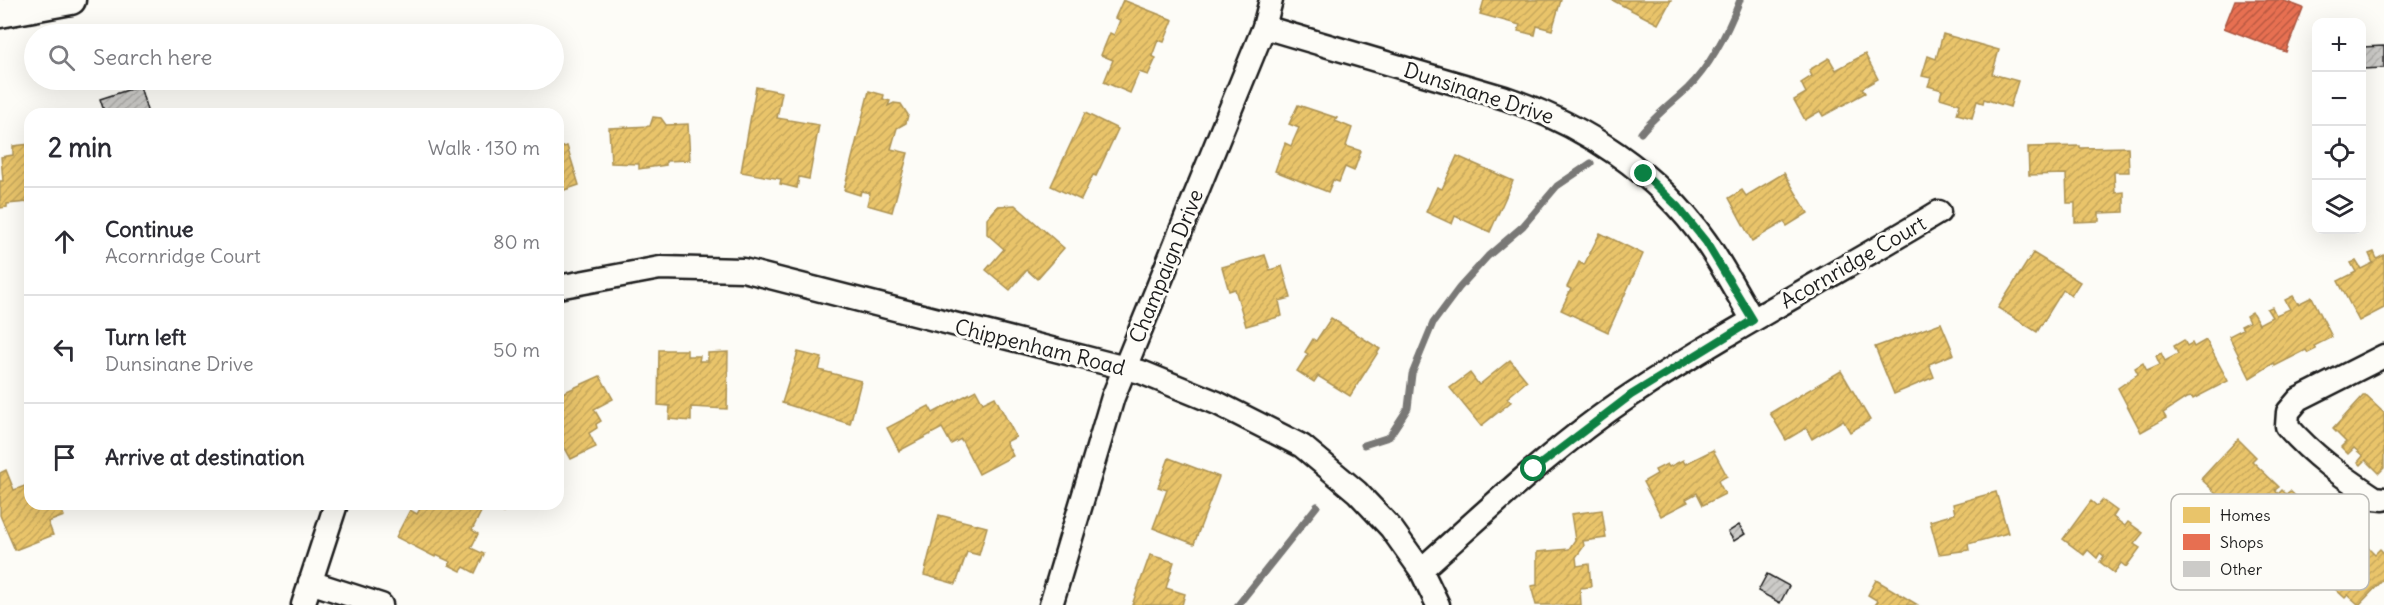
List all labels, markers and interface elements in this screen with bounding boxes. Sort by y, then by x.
map controls [2312,18,2366,234]
button: + [2312,18,2366,72]
search box [24,24,564,90]
icon: search [45,41,78,74]
text: Search here [93,43,212,71]
street label: Dunsinane Drive [1401,56,1557,130]
button: − [2312,72,2366,126]
button: locate [2312,126,2366,180]
text: 2 min [48,131,112,164]
text: Walk · 130 m [428,135,540,160]
route end [1630,160,1656,186]
button: layers [2312,180,2366,234]
street label: Champaign Drive [1123,185,1209,347]
street label: Acornridge Court [1775,209,1931,315]
text: Continue [105,215,194,243]
icon: ahead [48,225,81,258]
text: 80 m [493,229,540,254]
text: Acornridge Court [105,243,261,268]
street label: Chippenham Road [952,313,1128,381]
text: Turn left [105,323,186,351]
icon: left [48,333,81,366]
text: 50 m [493,337,540,362]
text: Dunsinane Drive [105,351,253,376]
icon: arrive [48,441,81,474]
text: Arrive at destination [105,443,305,471]
route start [1520,455,1546,481]
legend [2171,494,2369,590]
text: Homes [2220,505,2270,525]
text: Shops [2220,532,2264,552]
text: Other [2220,559,2263,579]

